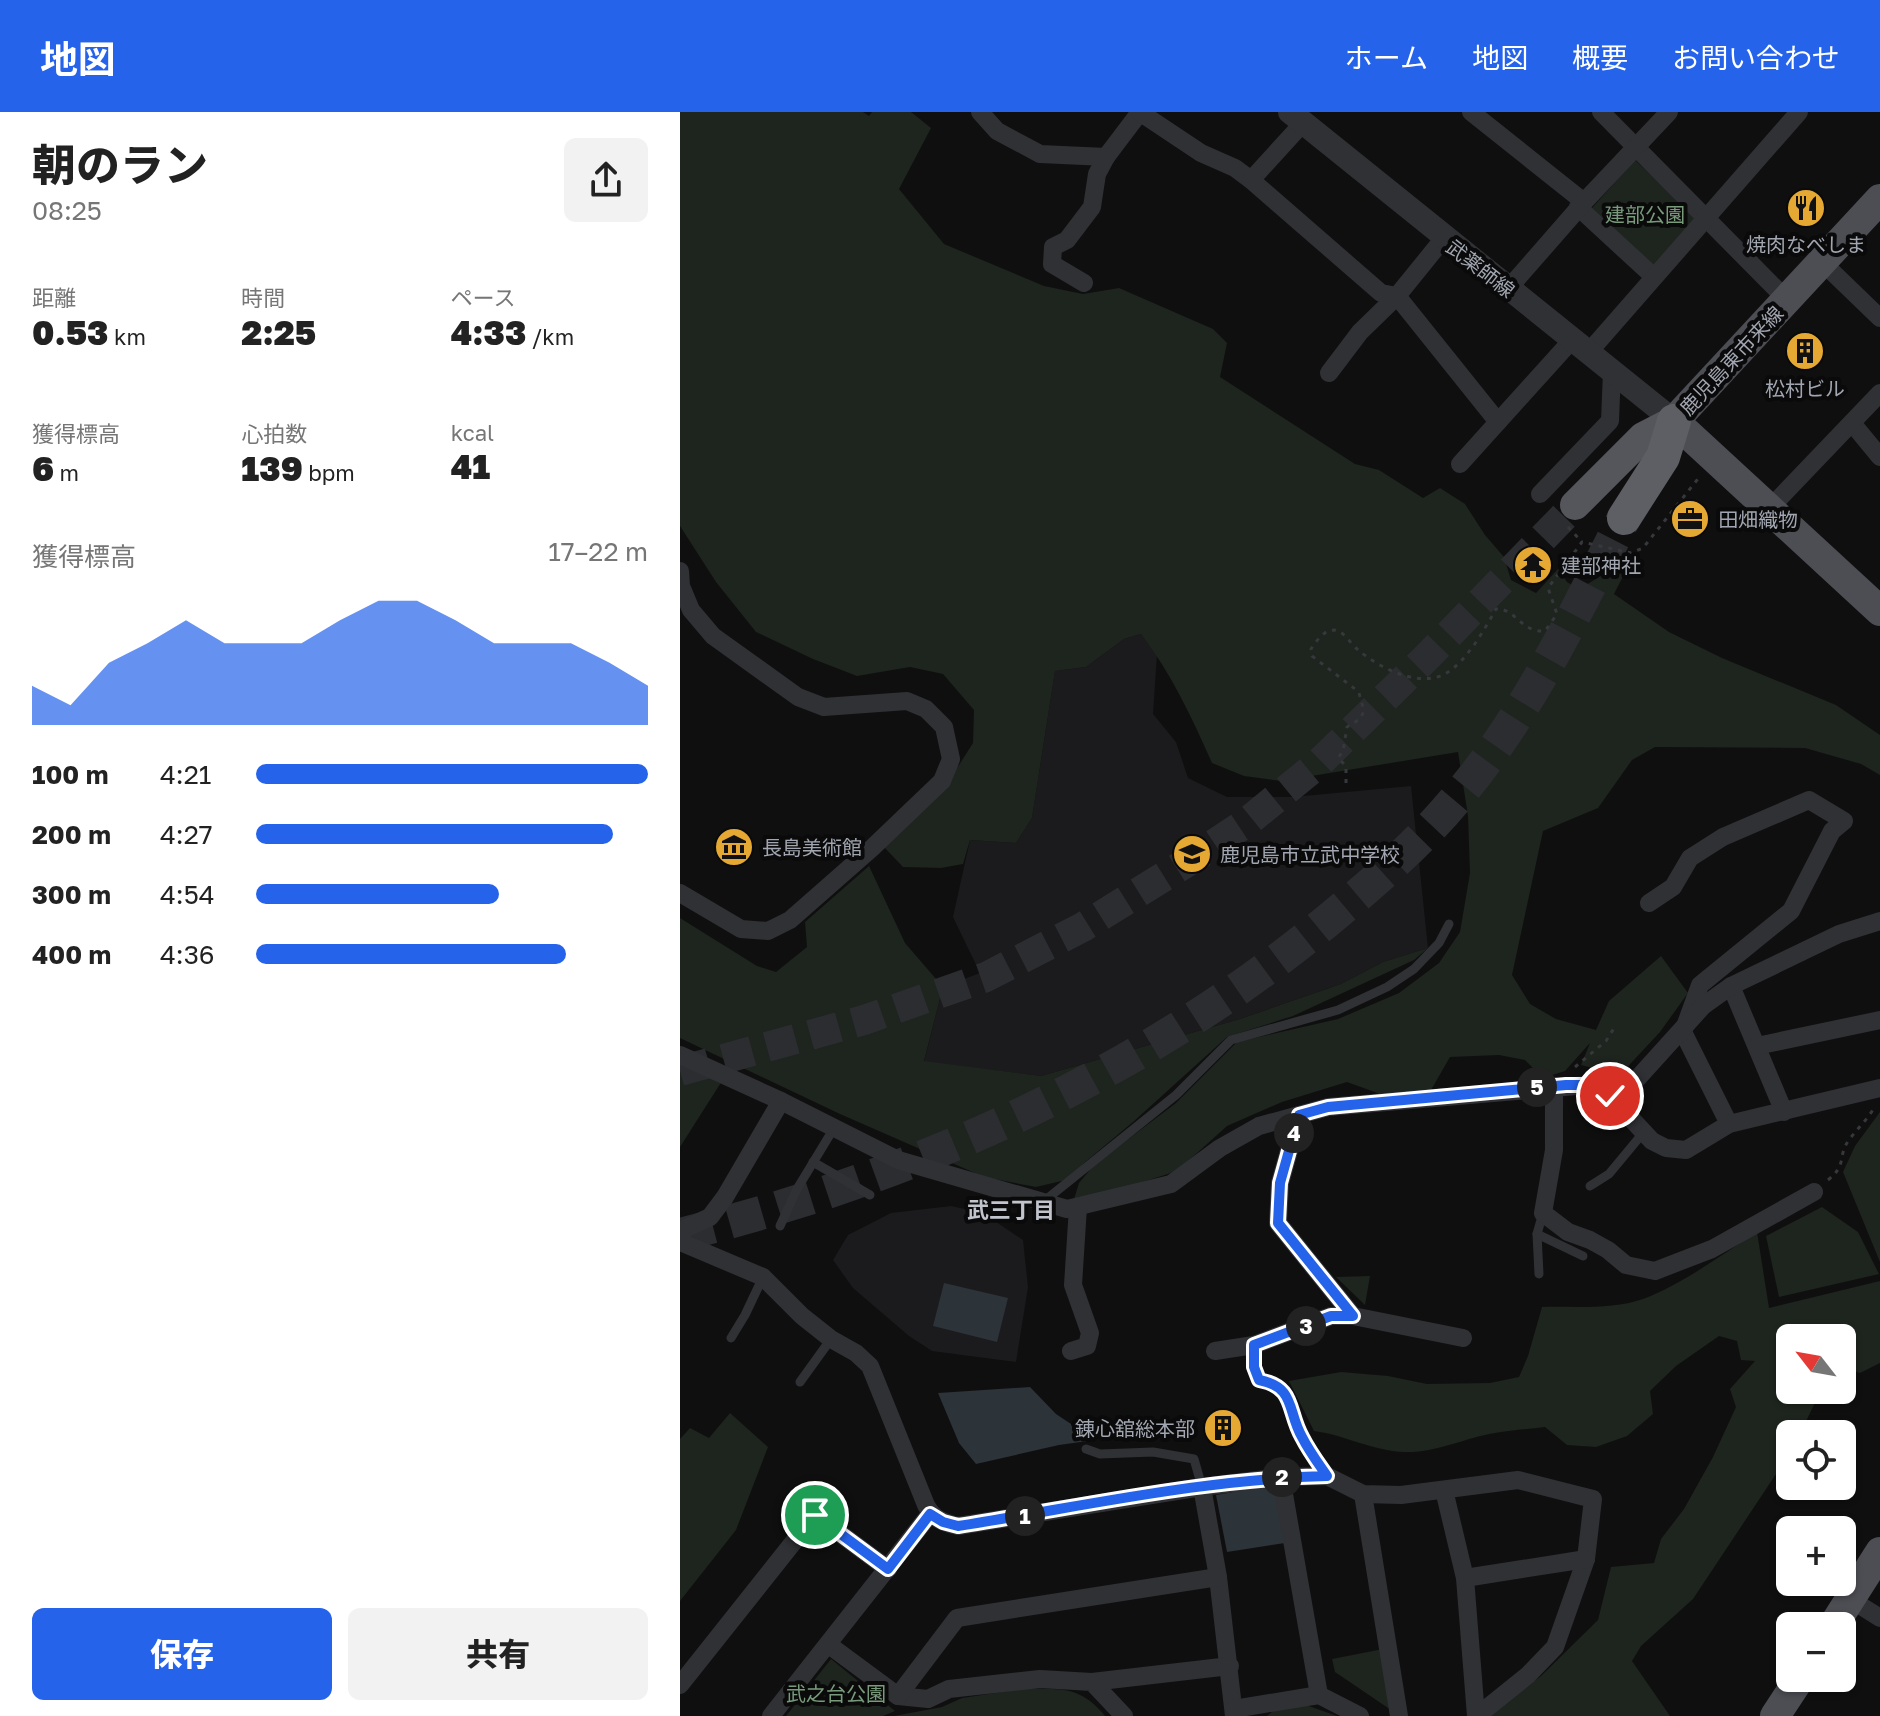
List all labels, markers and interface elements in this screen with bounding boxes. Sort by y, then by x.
text: 地図 [40,36,116,81]
text: ホーム [1345,41,1428,74]
text: 地図 [1472,41,1528,74]
text: 概要 [1572,41,1628,74]
text: お問い合わせ [1672,41,1840,74]
text: 朝のラン [32,138,208,191]
button: share [564,138,648,222]
restaurant icon: 焼肉なべしま [1785,187,1827,229]
text: 08:25 [32,195,102,226]
park label: 建部公園 [1605,202,1685,226]
place label: 焼肉なべしま [1746,232,1866,256]
street label: 武薬師線 [1442,234,1520,302]
text: 距離 [32,284,76,311]
text: 時間 [241,284,285,311]
text: ペース [451,284,516,311]
street label: 鹿児島東市来線 [1674,301,1788,419]
text: 0.53 [32,312,109,352]
text: 2:25 [241,312,316,352]
text: 4:33 [451,312,526,352]
text: km [109,323,146,350]
text: /km [526,323,574,350]
building icon: 松村ビル [1784,330,1826,372]
place label: 松村ビル [1765,376,1845,400]
text: kcal [451,419,494,446]
text: 獲得標高 [32,420,120,447]
text: 心拍数 [241,420,307,447]
text: 41 [451,446,490,486]
text: 6 [32,448,54,488]
text: 139 [241,448,303,488]
text: m [54,459,79,486]
text: bpm [303,459,355,486]
office icon: 田畑織物 [1669,498,1711,540]
place label: 田畑織物 [1718,507,1798,531]
text: 17–22 m [548,536,648,567]
text: 獲得標高 [32,541,136,572]
temple icon: 建部神社 [1512,544,1554,586]
place label: 建部神社 [1561,553,1641,577]
text: 100 m [32,759,108,790]
text: 4:21 [160,759,211,790]
text: 200 m [32,819,111,850]
text: 4:27 [160,819,213,850]
museum icon: 長島美術館 [713,826,755,868]
school or university icon: 鹿児島市立武中学校 [1171,833,1213,875]
place label: 長島美術館 [762,835,862,859]
place label: 鹿児島市立武中学校 [1220,842,1400,866]
text: 300 m [32,879,111,910]
text: 4:54 [160,879,215,910]
text: 400 m [32,939,111,970]
text: 4:36 [160,939,215,970]
pin [1576,1062,1644,1130]
pin: 5 [1517,1067,1557,1107]
text: 5 [1530,1073,1544,1100]
icon: check [1588,1074,1632,1118]
pin: 4 [1274,1113,1314,1153]
text: 4 [1287,1119,1301,1146]
district label: 武三丁目 [967,1196,1055,1223]
pin: 3 [1286,1306,1326,1346]
text: 3 [1299,1312,1313,1339]
north arrow [1776,1324,1856,1404]
map controls [1776,1324,1856,1692]
building icon: 錬心舘総本部 [1202,1407,1244,1449]
place label: 錬心舘総本部 [1075,1416,1195,1440]
button: locate [1776,1420,1856,1500]
pin: 2 [1262,1457,1302,1497]
text: 2 [1275,1463,1289,1490]
pin [781,1481,849,1549]
icon: arrive [793,1493,837,1537]
pin: 1 [1005,1496,1045,1536]
text: 1 [1019,1502,1031,1529]
button: + [1776,1516,1856,1596]
button: 保存 [32,1608,332,1700]
button: 共有 [348,1608,648,1700]
button: − [1776,1612,1856,1692]
park label: 武之台公園 [786,1681,886,1705]

